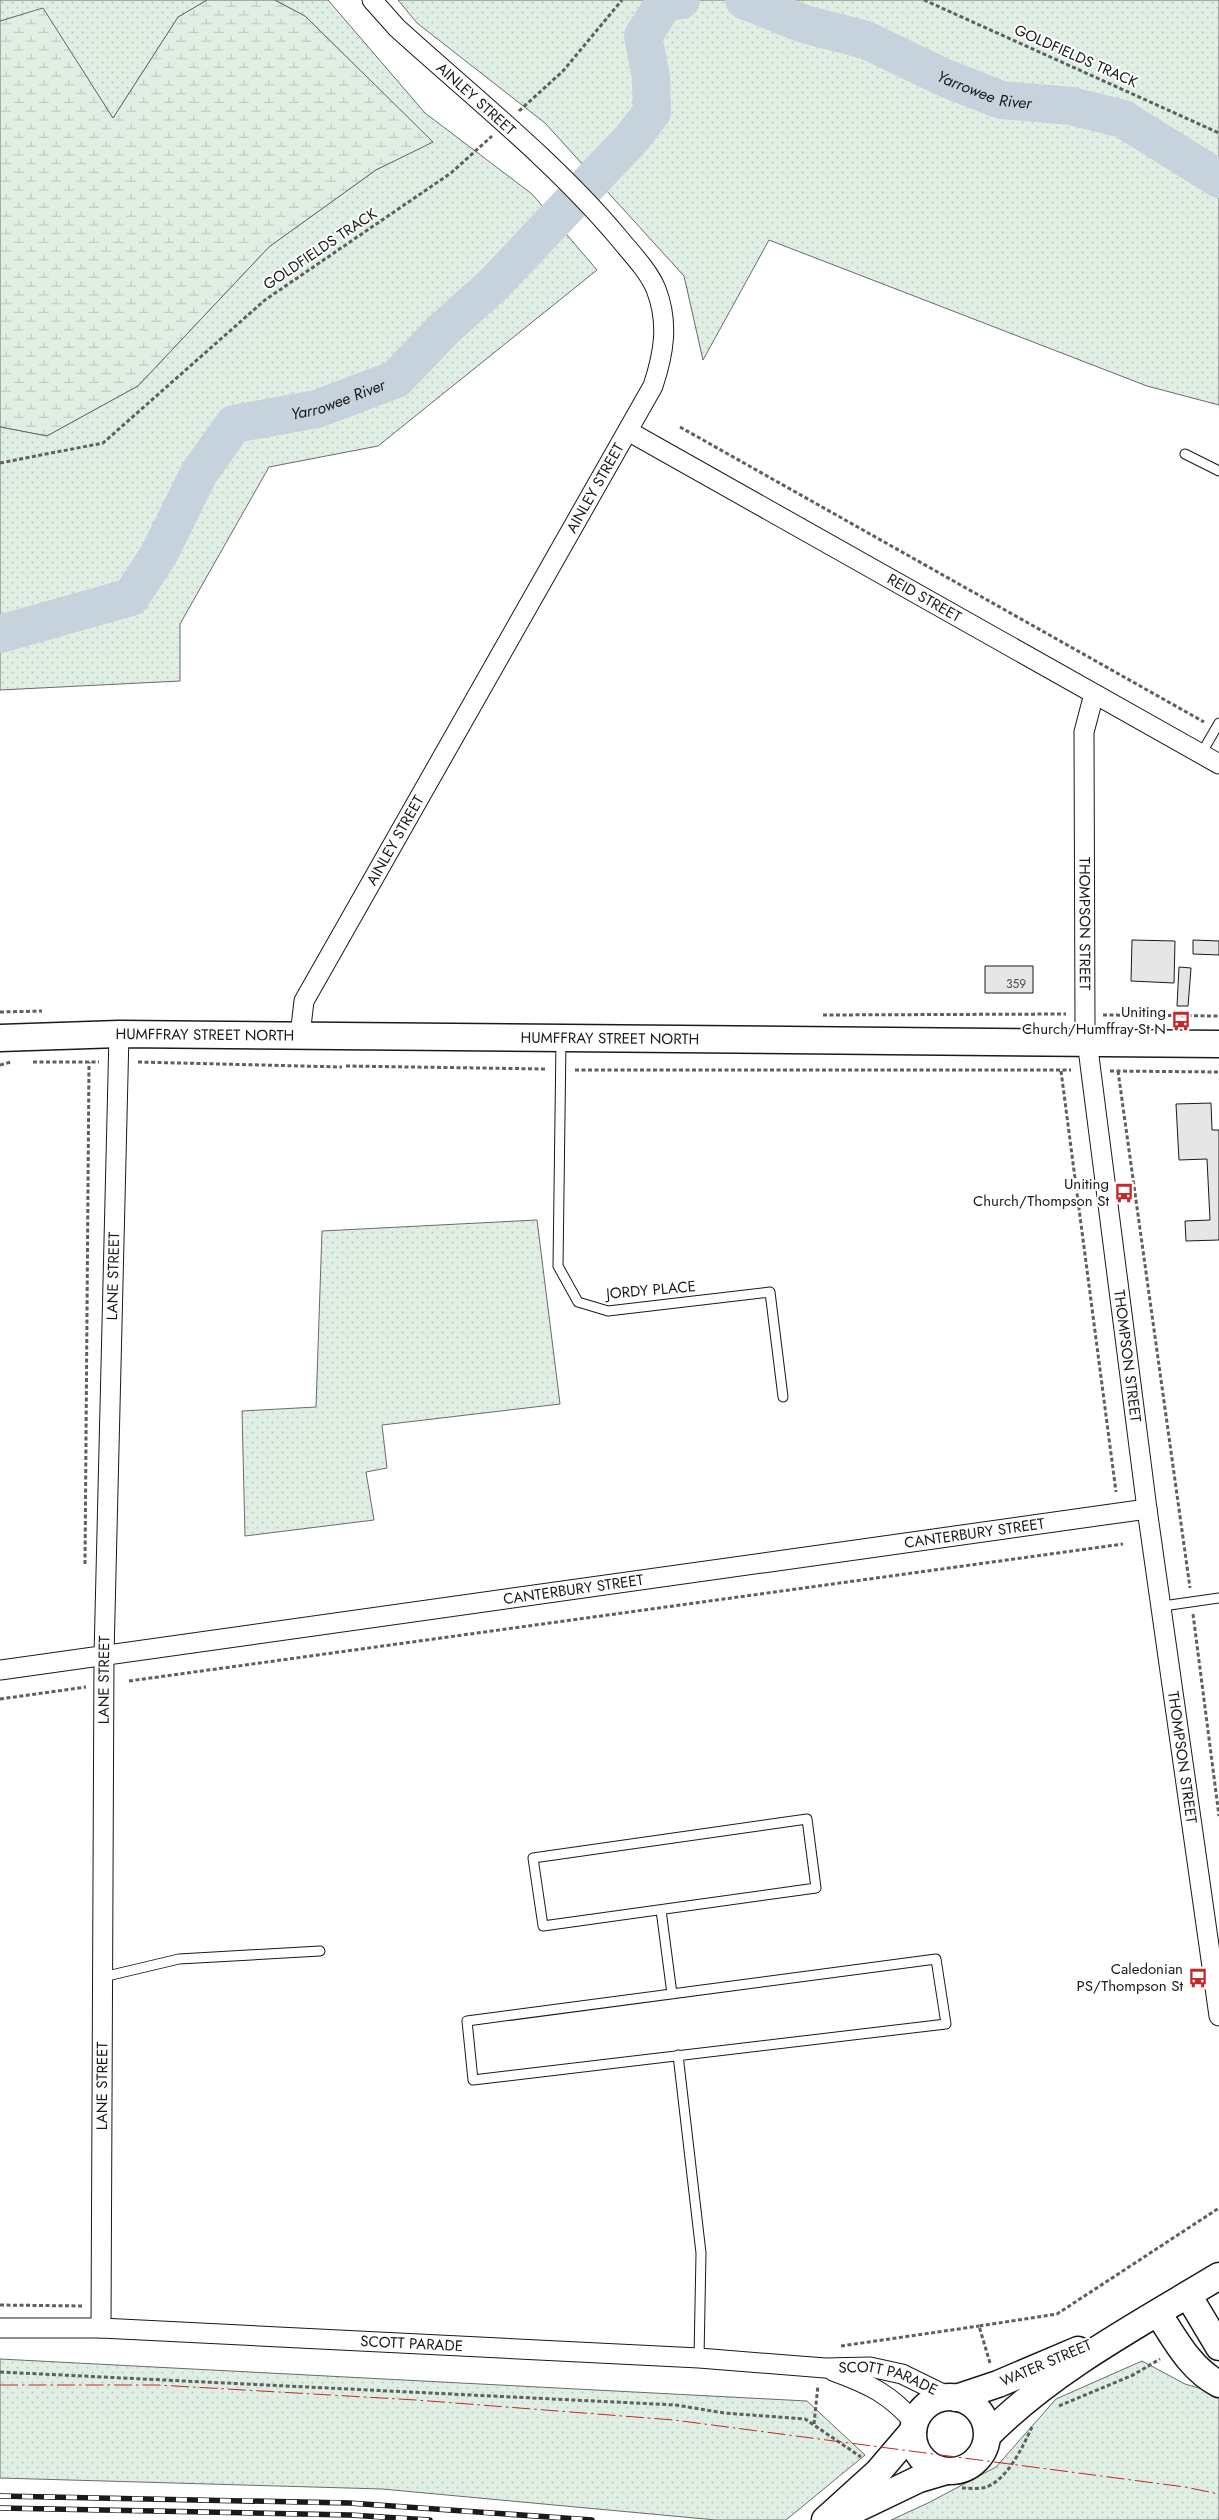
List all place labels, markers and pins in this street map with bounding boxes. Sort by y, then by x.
place label: Uniting Church/Humffray St N [1022,1001,1166,1040]
bus stop icon: Uniting Church/Humffray St N [1170,1010,1192,1032]
place label: Uniting Church/Thompson St [973,1173,1109,1212]
bus stop icon: Uniting Church/Thompson St [1113,1182,1135,1204]
place label: Caledonian PS/Thompson St [1077,1958,1183,1997]
bus stop icon: Caledonian PS/Thompson St [1187,1967,1209,1989]

